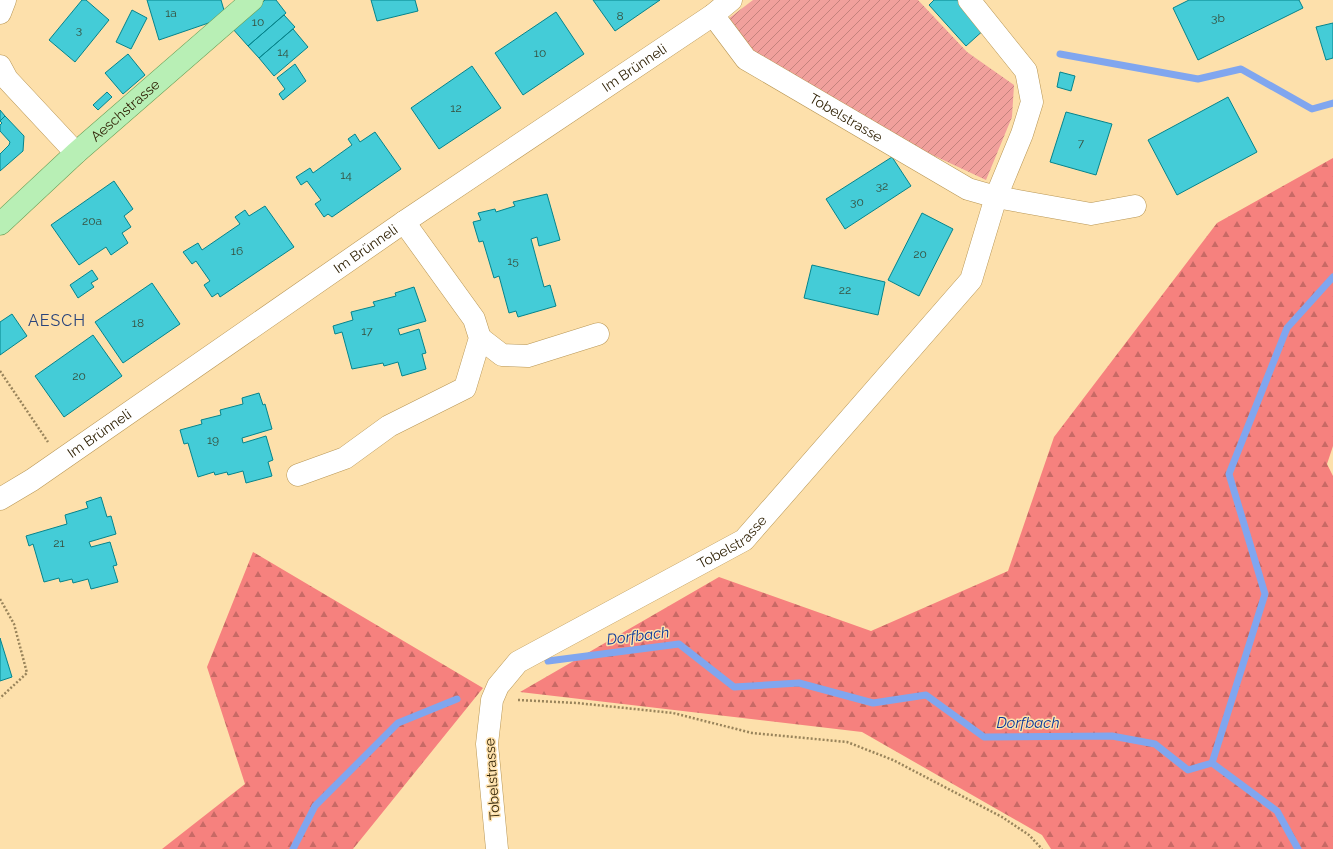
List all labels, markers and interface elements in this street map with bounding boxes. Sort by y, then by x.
house number: 1a [165,6,177,20]
house number: 8 [616,9,624,23]
house number: 3b [1211,11,1225,25]
house number: 10 [252,15,264,29]
house number: 3 [76,23,82,37]
street label: Im Brünneli [599,41,669,95]
house number: 14 [277,45,289,59]
house number: 10 [534,46,546,60]
street label: Aeschstrasse [87,76,163,145]
street label: Tobelstrasse [807,90,885,145]
house number: 12 [450,101,462,115]
house number: 7 [1078,136,1085,150]
house number: 14 [340,168,352,182]
house number: 32 [876,179,888,193]
house number: 30 [850,195,864,209]
house number: 20a [82,214,102,228]
street label: Im Brünneli [330,221,400,276]
house number: 16 [231,244,243,258]
house number: 20 [913,247,927,261]
house number: 15 [507,254,519,268]
house number: 22 [839,283,851,297]
district label: AESCH [28,311,86,330]
house number: 18 [132,316,144,330]
house number: 17 [361,324,373,338]
house number: 20 [72,369,86,383]
street label: Im Brünneli [64,406,134,461]
house number: 19 [207,433,219,447]
street label: Tobelstrasse [695,512,770,572]
house number: 21 [53,536,65,550]
water label: Dorfbach [606,623,670,649]
water label: Dorfbach [996,714,1060,732]
street label: Tobelstrasse [481,738,503,820]

